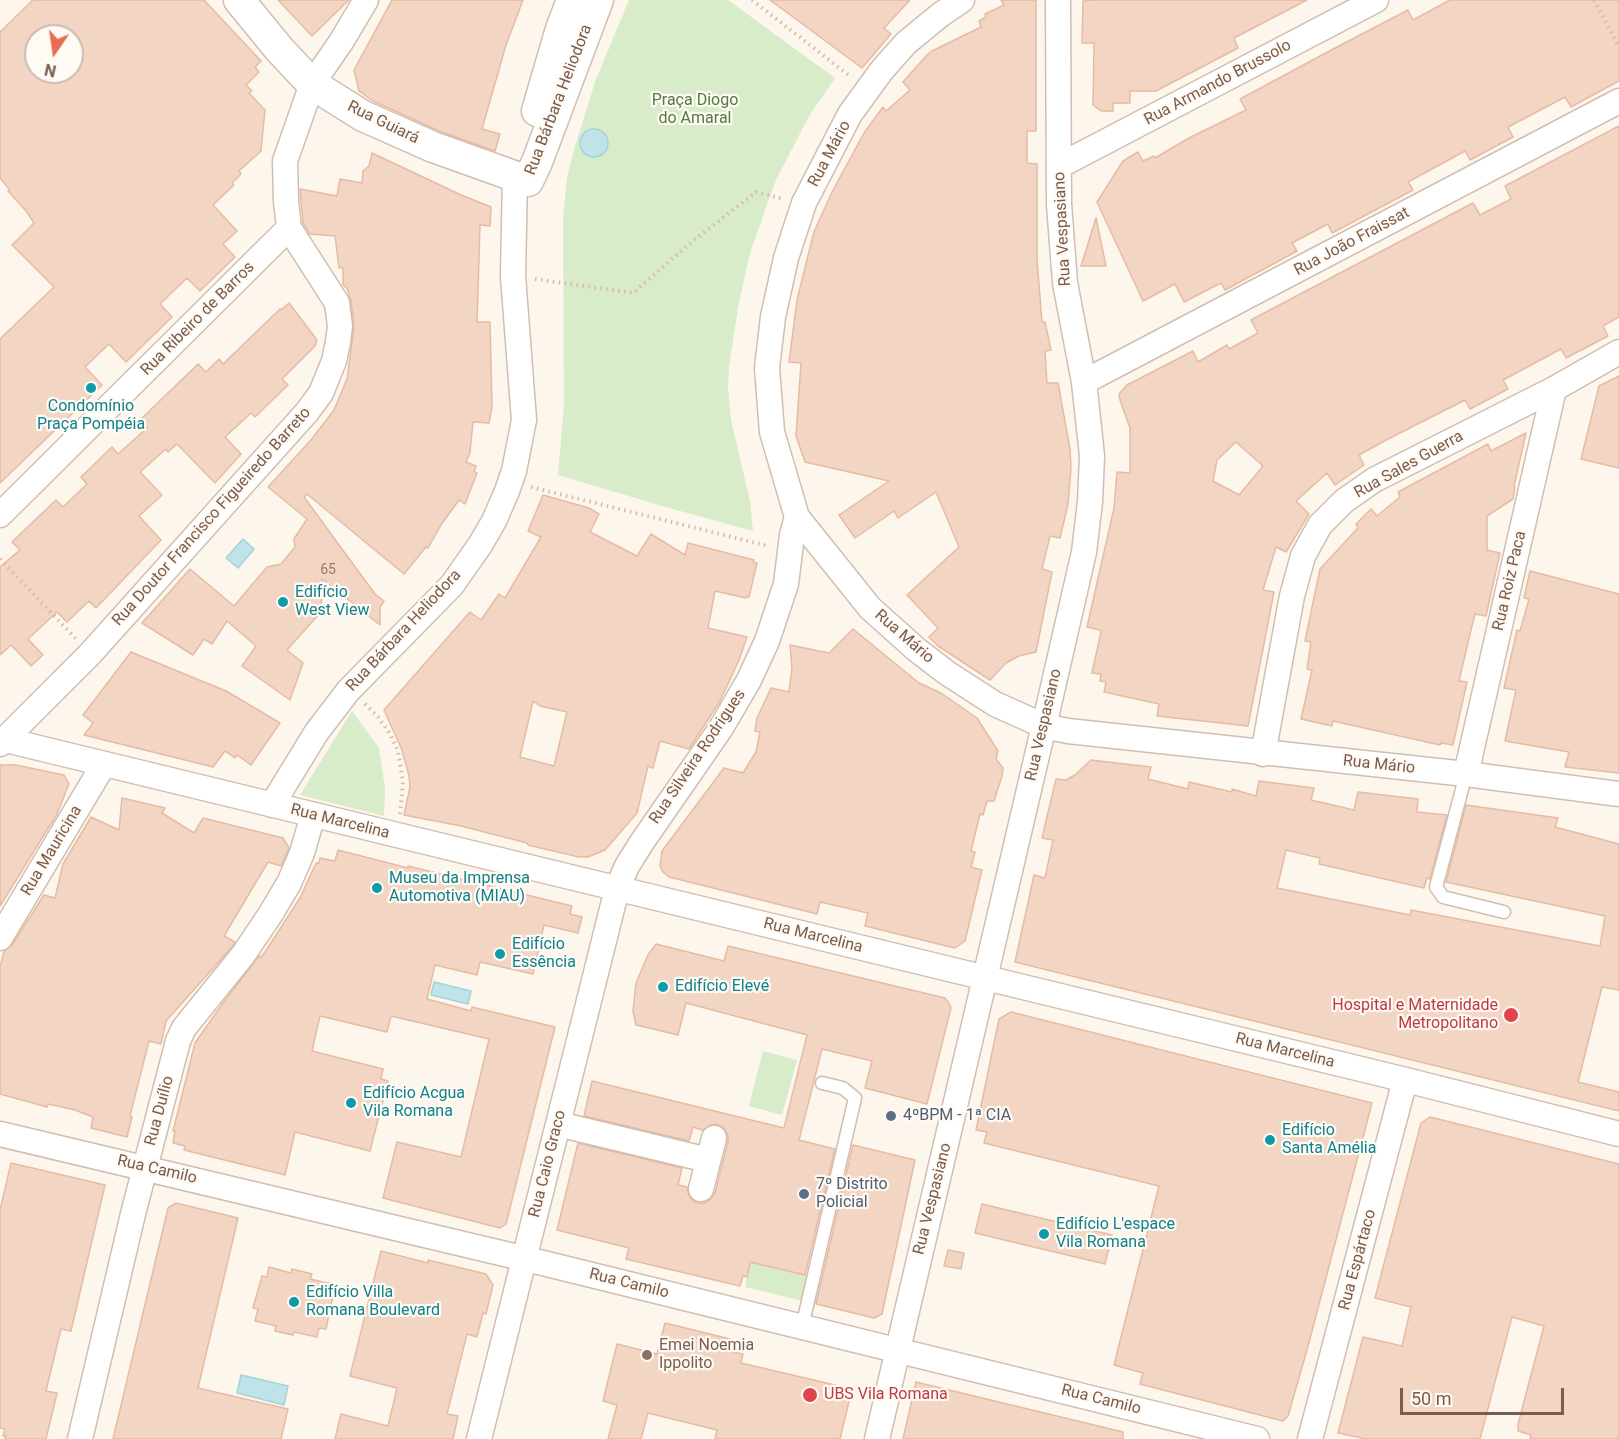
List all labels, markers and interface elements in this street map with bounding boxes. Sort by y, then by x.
street label: Rua Bárbara Heliodora [521,22,597,178]
north arrow [24,24,84,84]
street label: Rua Armando Brussolo [1141,36,1295,130]
text: N [43,60,58,81]
park label: Praça Diogo do Amaral [652,91,738,129]
street label: Rua Guiará [344,97,422,149]
street label: Rua Mário [805,118,855,190]
street label: Rua Vespasiano [1050,171,1076,287]
street label: Rua João Fraissat [1291,204,1413,280]
street label: Rua Ribeiro de Barros [137,258,259,380]
marker: Condomínio Praça Pompéia [84,381,98,395]
place label: Condomínio Praça Pompéia [37,397,145,435]
street label: Rua Doutor Francisco Figueiredo Barreto [109,404,315,630]
street label: Rua Sales Guerra [1351,427,1467,503]
street label: Rua Roiz Paca [1489,529,1531,633]
house number: 65 [320,562,336,578]
street label: Rua Bárbara Heliodora [343,566,465,696]
place label: Edifício West View [295,583,369,621]
marker: Edifício West View [276,595,290,609]
street label: Rua Mário [870,606,938,668]
street label: Rua Vespasiano [1022,667,1066,783]
street label: Rua Silveira Rodrigues [646,686,750,828]
street label: Rua Mário [1342,752,1416,778]
street label: Rua Marcelina [288,800,392,844]
street label: Rua Mauricina [18,802,86,900]
place label: Museu da Imprensa Automotiva (MIAU) [389,869,530,907]
marker: Museu da Imprensa Automotiva (MIAU) [370,881,384,895]
street label: Rua Marcelina [761,914,865,958]
place label: Edifício Essência [512,935,576,973]
marker: Edifício Essência [493,947,507,961]
place label: Edifício Elevé [675,977,769,997]
marker: Edifício Elevé [656,980,670,994]
place label: Hospital e Maternidade Metropolitano [1332,996,1498,1034]
marker: Hospital e Maternidade Metropolitano [1502,1006,1520,1024]
street label: Rua Marcelina [1233,1029,1337,1073]
street label: Rua Duílio [141,1074,179,1148]
place label: Edifício Acgua Vila Romana [363,1084,465,1122]
marker: Edifício Acgua Vila Romana [344,1096,358,1110]
place label: 4ºBPM - 1ª CIA [903,1106,1011,1126]
street label: Rua Caio Graco [525,1108,571,1220]
marker: 4ºBPM - 1ª CIA [884,1109,898,1123]
place label: Edifício Santa Amélia [1282,1121,1376,1159]
marker: Edifício Santa Amélia [1263,1133,1277,1147]
street label: Rua Vespasiano [910,1141,956,1257]
street label: Rua Camilo [115,1151,199,1189]
place label: 7º Distrito Policial [816,1175,888,1213]
marker: 7º Distrito Policial [797,1187,811,1201]
street label: Rua Espártaco [1335,1207,1381,1313]
place label: Edifício L'espace Vila Romana [1056,1215,1175,1253]
marker: Edifício L'espace Vila Romana [1037,1227,1051,1241]
street label: Rua Camilo [587,1265,671,1303]
place label: Edifício Villa Romana Boulevard [306,1283,440,1321]
marker: Edifício Villa Romana Boulevard [287,1295,301,1309]
place label: Emei Noemia Ippolito [659,1336,754,1374]
marker: Emei Noemia Ippolito [640,1348,654,1362]
scale bar [1403,1376,1566,1414]
street label: Rua Camilo [1059,1381,1143,1419]
place label: UBS Vila Romana [824,1385,948,1405]
marker: UBS Vila Romana [801,1386,819,1404]
text: 50 m [1411,1388,1451,1409]

